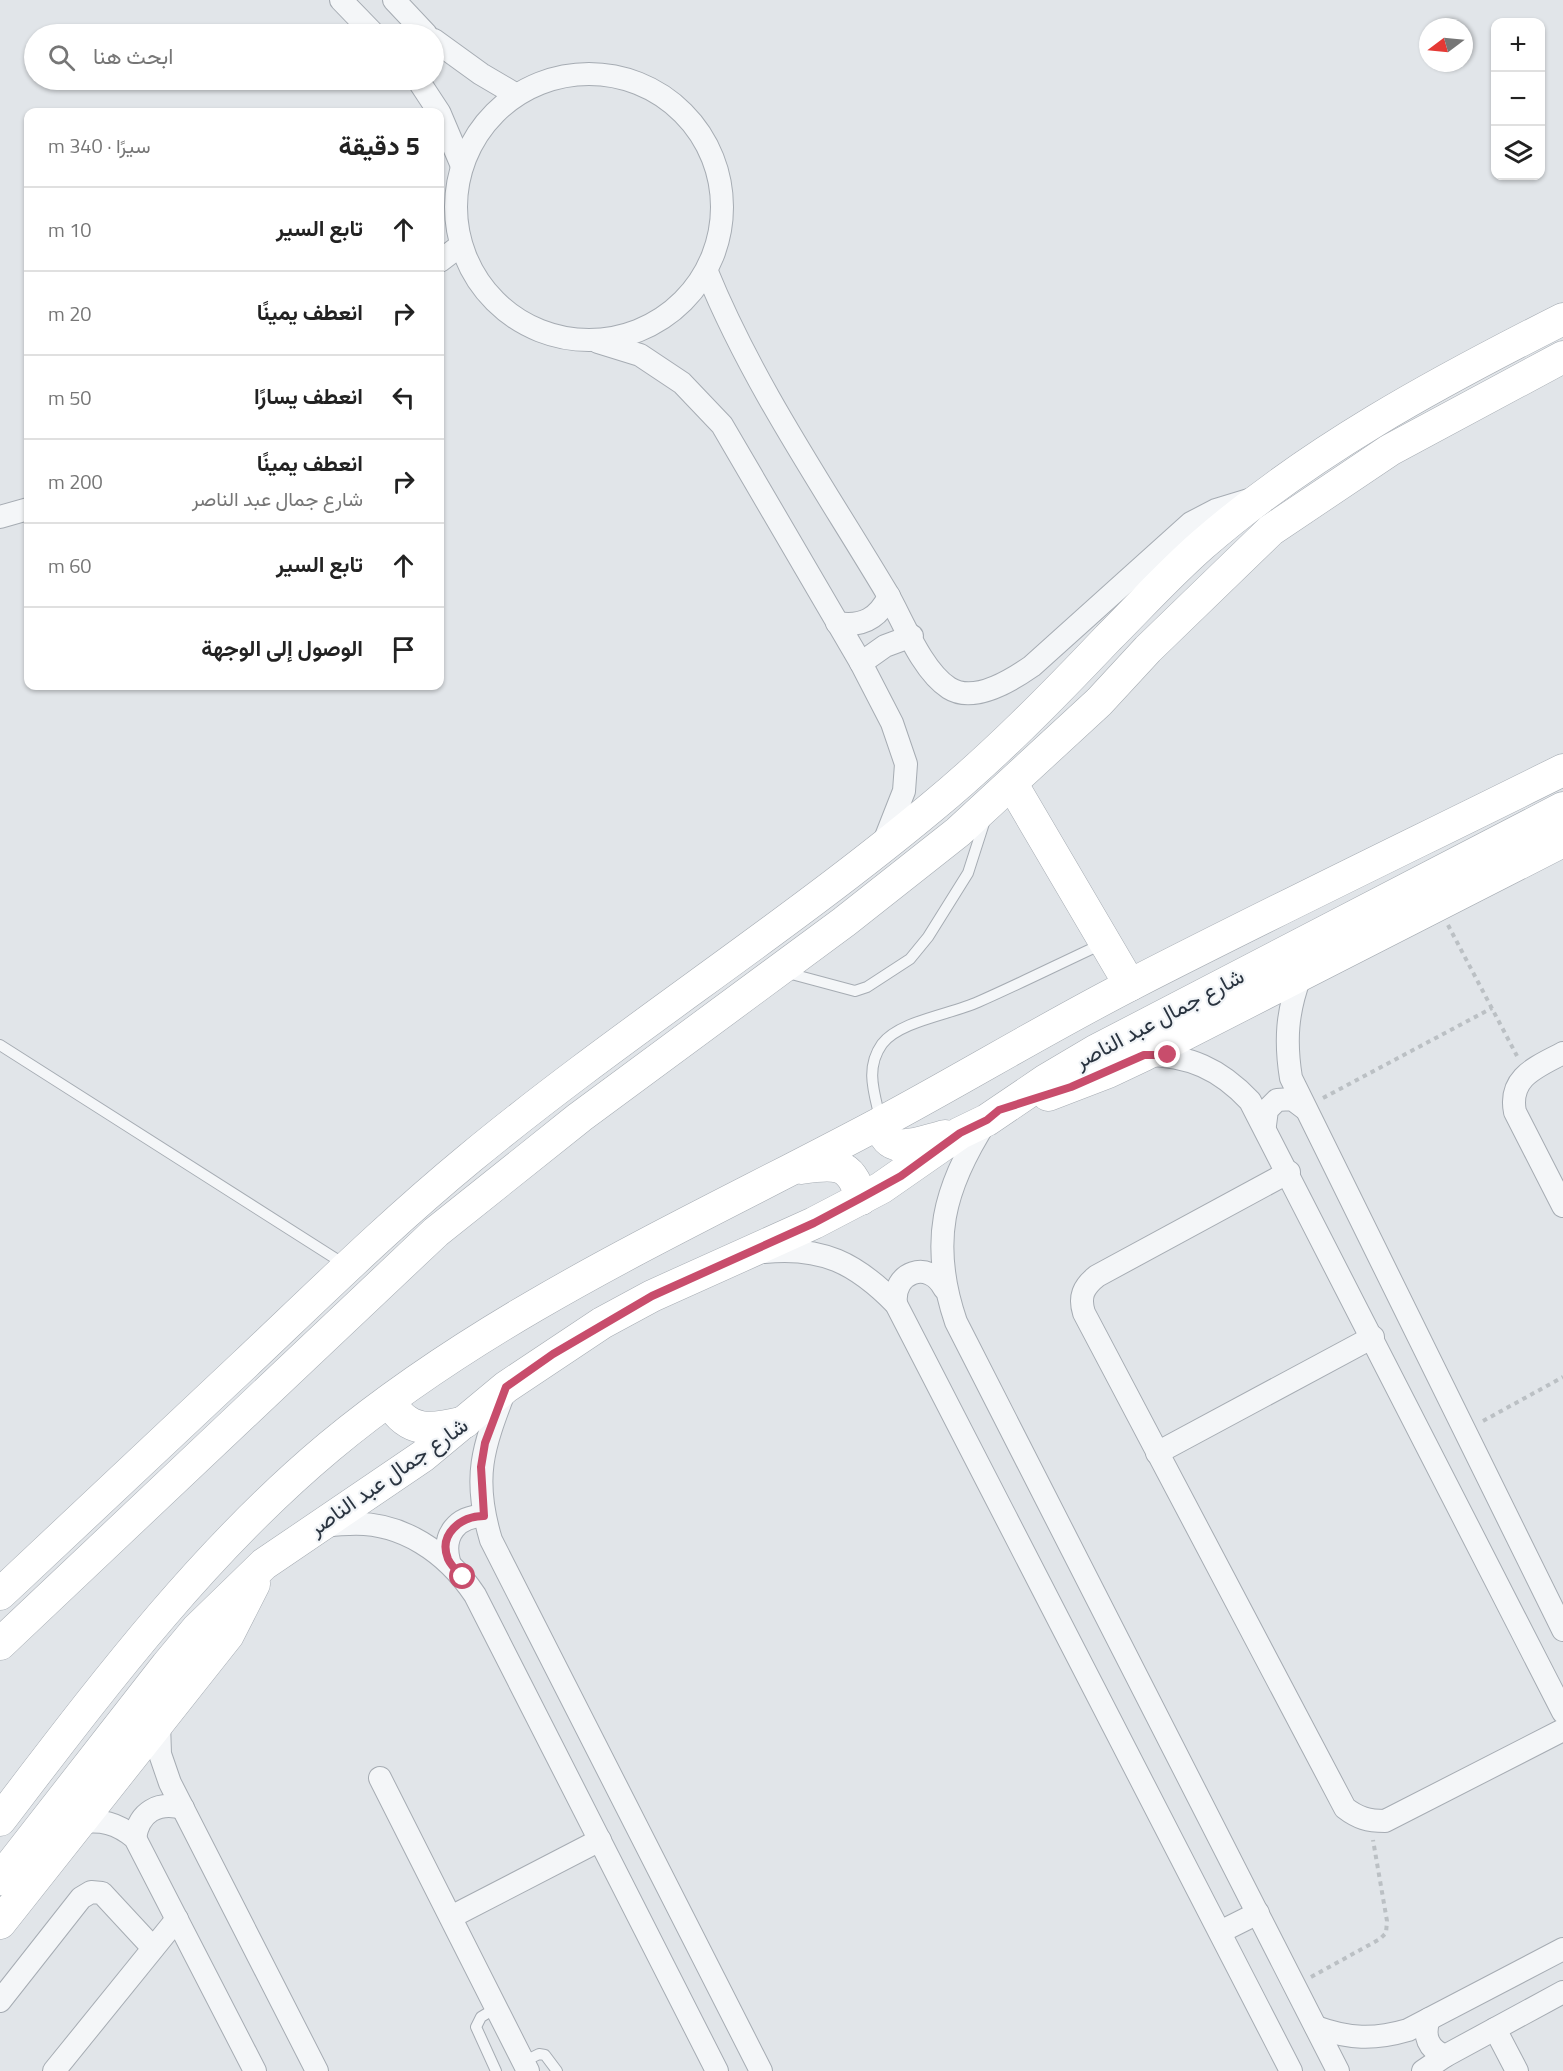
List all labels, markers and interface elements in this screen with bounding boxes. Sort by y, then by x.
north arrow [1419,18,1473,72]
map controls [1491,18,1545,180]
button: + [1491,18,1545,72]
search box [24,24,444,90]
text: ابحث هنا [93,39,173,73]
icon: search [45,41,78,74]
button: − [1491,72,1545,126]
text: 5 دقيقة [338,126,420,165]
button: layers [1491,126,1545,180]
text: سيرًا · 340 m [48,130,151,161]
text: تابع السير [276,211,363,245]
icon: ahead [387,213,420,246]
text: 10 m [48,214,92,245]
text: انعطف يمينًا [257,295,363,329]
icon: right [387,297,420,330]
text: 20 m [48,298,92,329]
text: انعطف يسارًا [254,379,363,413]
icon: left [387,381,420,414]
text: 50 m [48,382,92,413]
text: انعطف يمينًا [257,446,363,480]
icon: right [387,465,420,498]
text: 200 m [48,466,103,497]
text: شارع جمال عبد الناصر [192,483,363,514]
text: تابع السير [276,547,363,581]
icon: ahead [387,549,420,582]
text: 60 m [48,550,92,581]
text: الوصول إلى الوجهة [201,631,363,665]
icon: arrive [387,633,420,666]
street label: شارع جمال عبد الناصر [1067,959,1250,1078]
route end [1154,1041,1180,1067]
street label: شارع جمال عبد الناصر [300,1408,475,1544]
route start [449,1563,475,1589]

